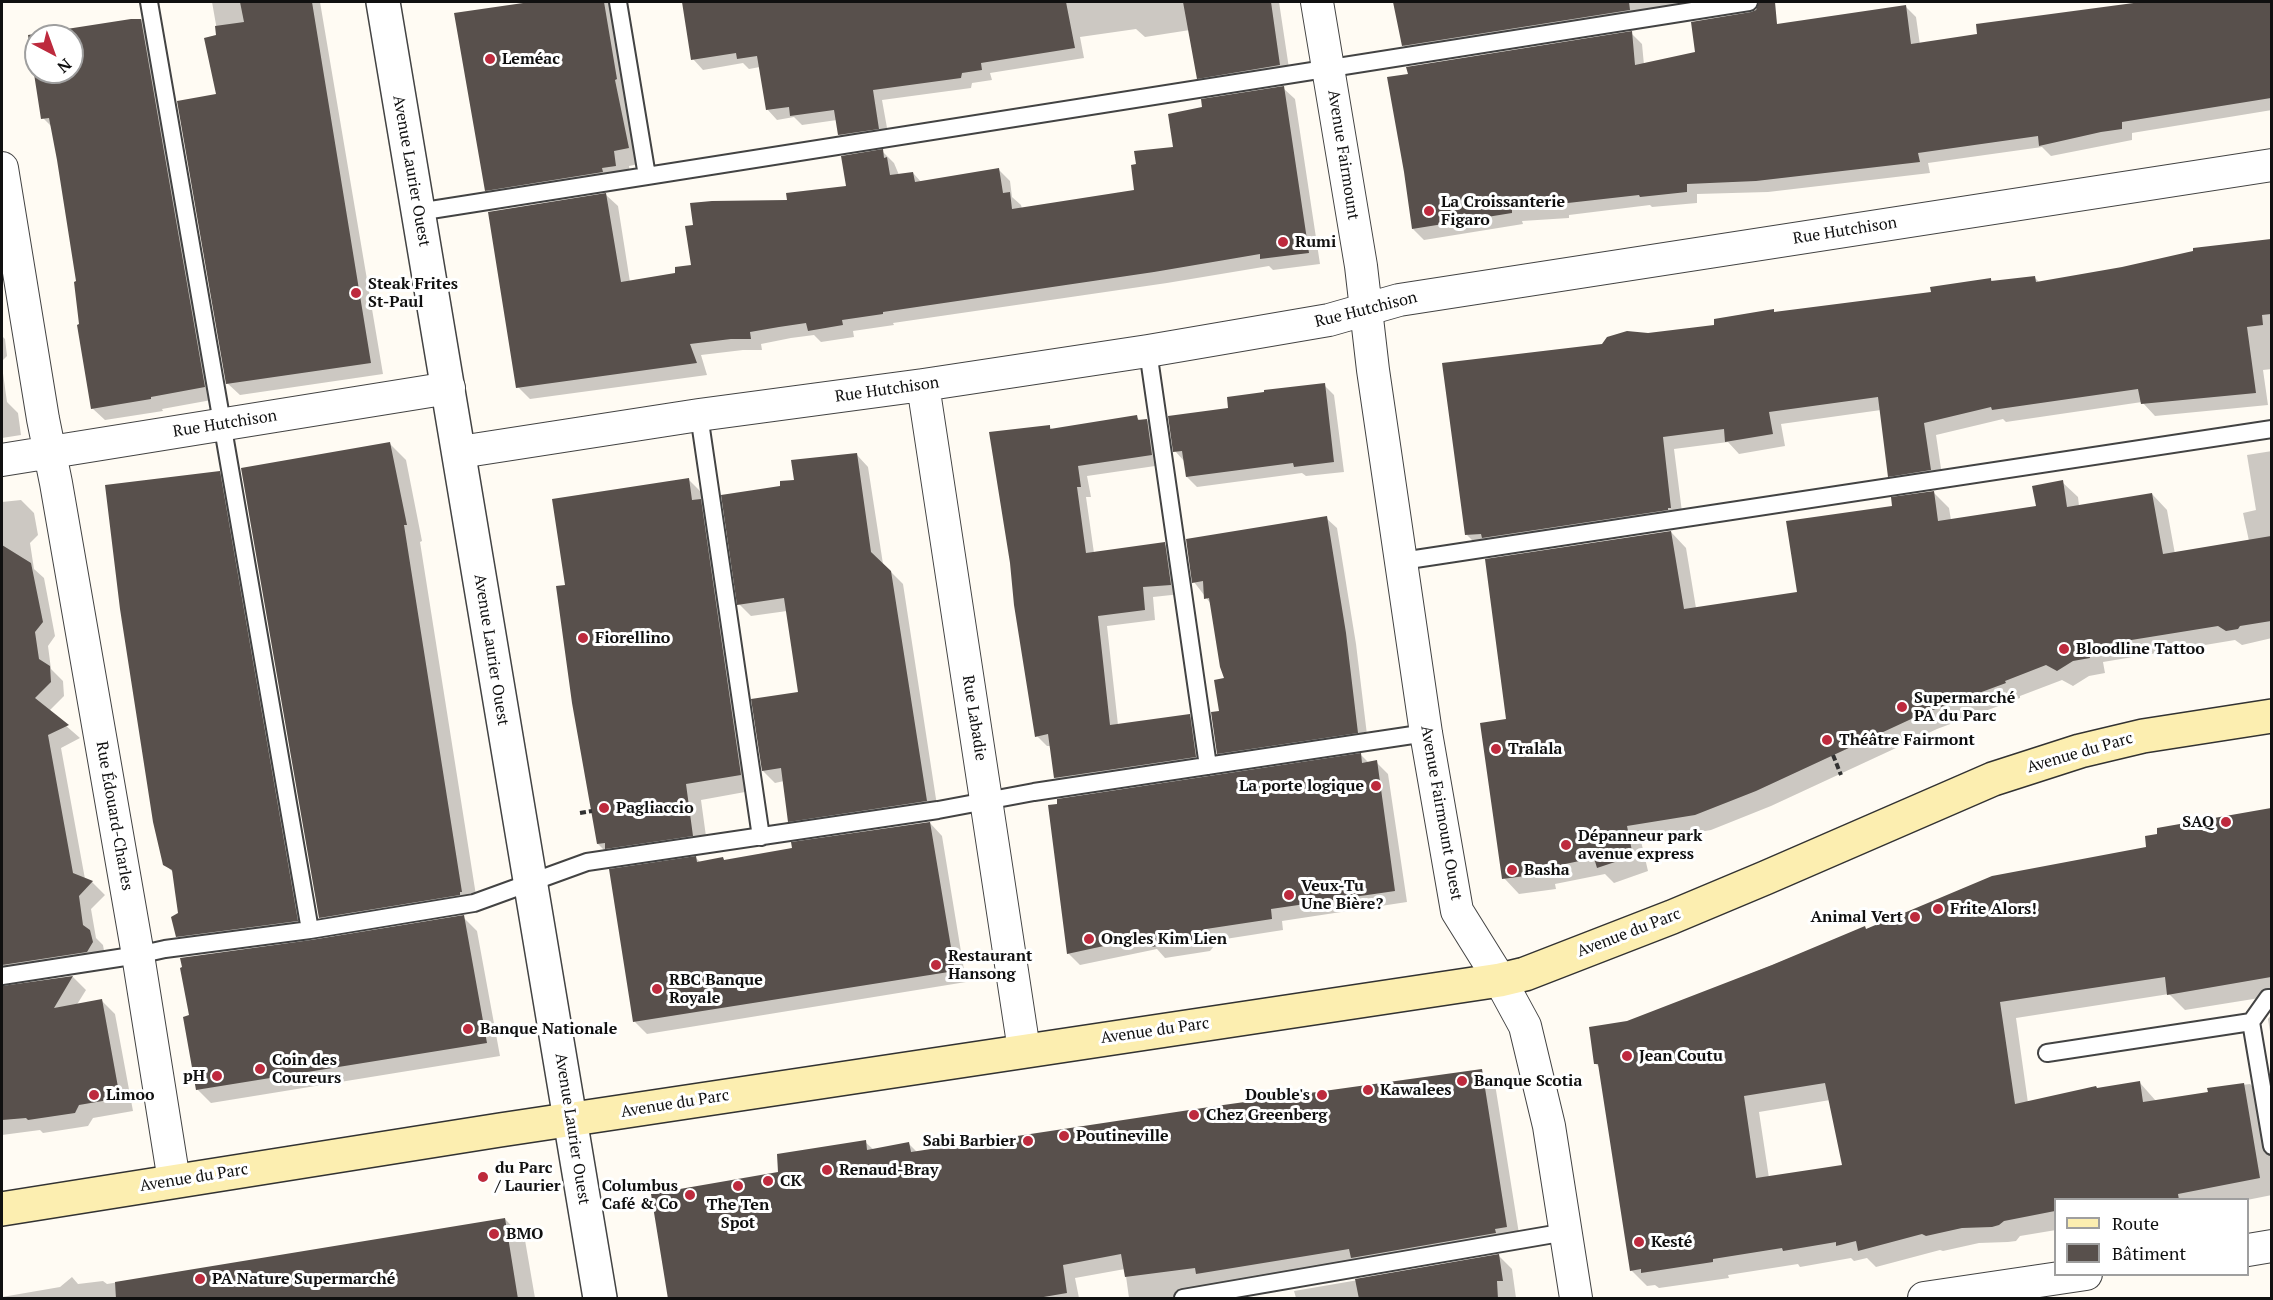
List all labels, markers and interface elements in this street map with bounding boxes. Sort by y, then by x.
north arrow [24,24,84,84]
place label: Leméac [502,49,560,69]
marker: Leméac [483,52,497,66]
text: N [53,54,76,78]
street label: Avenue Fairmount [1323,89,1363,221]
street label: Avenue Laurier Ouest [388,94,434,248]
place label: La Croissanterie Figaro [1441,192,1565,230]
marker: La Croissanterie Figaro [1422,204,1436,218]
street label: Rue Hutchison [1792,213,1898,249]
place label: Rumi [1295,232,1336,252]
marker: Rumi [1276,235,1290,249]
place label: Steak Frites St-Paul [368,274,458,312]
marker: Steak Frites St-Paul [349,286,363,300]
street label: Rue Hutchison [1313,288,1419,332]
street label: Rue Hutchison [834,373,940,407]
street label: Rue Hutchison [172,406,278,442]
street label: Avenue Laurier Ouest [470,573,512,727]
place label: Fiorellino [595,628,670,648]
marker: Fiorellino [576,631,590,645]
place label: Bloodline Tattoo [2076,639,2205,659]
marker: Bloodline Tattoo [2057,642,2071,656]
street label: Rue Labadie [958,674,990,762]
place label: Supermarché PA du Parc [1914,688,2015,726]
marker: Supermarché PA du Parc [1895,700,1909,714]
street label: Avenue Fairmount Ouest [1416,724,1466,902]
street label: Avenue du Parc [2025,729,2135,777]
place label: Théâtre Fairmont [1839,730,1975,750]
marker: Théâtre Fairmont [1820,733,1834,747]
place label: Tralala [1508,739,1562,759]
street label: Rue Édouard-Charles [91,740,137,892]
marker: Tralala [1489,742,1503,756]
place label: La porte logique [1239,776,1364,796]
marker: La porte logique [1369,779,1383,793]
place label: Pagliaccio [616,798,694,818]
marker: Pagliaccio [597,801,611,815]
place label: SAQ [2182,812,2214,832]
marker: SAQ [2219,815,2233,829]
place label: Dépanneur park avenue express [1578,826,1702,864]
marker: Dépanneur park avenue express [1559,838,1573,852]
place label: Basha [1524,860,1570,880]
marker: Basha [1505,863,1519,877]
place label: Veux-Tu Une Bière? [1301,876,1383,914]
marker: Veux-Tu Une Bière? [1282,888,1296,902]
place label: Frite Alors! [1950,899,2037,919]
marker: Frite Alors! [1931,902,1945,916]
street label: Avenue du Parc [1574,904,1684,962]
place label: Animal Vert [1810,907,1903,927]
marker: Animal Vert [1908,910,1922,924]
place label: Ongles Kim Lien [1101,929,1227,949]
marker: Ongles Kim Lien [1082,932,1096,946]
place label: Restaurant Hansong [948,946,1032,984]
marker: Restaurant Hansong [929,958,943,972]
place label: RBC Banque Royale [669,970,763,1008]
marker: RBC Banque Royale [650,982,664,996]
street label: Avenue du Parc [1099,1014,1211,1048]
place label: Banque Nationale [480,1019,617,1039]
marker: Banque Nationale [461,1022,475,1036]
place label: Jean Coutu [1639,1046,1723,1066]
marker: Jean Coutu [1620,1049,1634,1063]
place label: Coin des Coureurs [272,1050,341,1088]
street label: Avenue Laurier Ouest [551,1052,593,1206]
marker: Coin des Coureurs [253,1062,267,1076]
place label: pH [183,1066,205,1086]
marker: pH [210,1069,224,1083]
place label: Banque Scotia [1474,1071,1582,1091]
marker: Banque Scotia [1455,1074,1469,1088]
place label: Kawalees [1380,1080,1451,1100]
marker: Kawalees [1361,1083,1375,1097]
place label: Limoo [106,1085,154,1105]
place label: Double's [1245,1085,1310,1105]
street label: Avenue du Parc [619,1086,731,1122]
marker: Limoo [87,1088,101,1102]
marker: Double's [1315,1088,1329,1102]
place label: Chez Greenberg [1206,1105,1327,1125]
marker: Chez Greenberg [1187,1108,1201,1122]
place label: Poutineville [1076,1126,1169,1146]
marker: Poutineville [1057,1129,1071,1143]
place label: Sabi Barbier [923,1131,1016,1151]
marker: Sabi Barbier [1021,1134,1035,1148]
place label: du Parc / Laurier [495,1158,561,1196]
street label: Avenue du Parc [138,1160,250,1196]
place label: Renaud-Bray [839,1160,938,1180]
marker: Renaud-Bray [820,1163,834,1177]
marker: du Parc / Laurier [476,1170,490,1184]
place label: CK [780,1171,802,1191]
marker: CK [761,1174,775,1188]
place label: Columbus Café & Co [602,1176,678,1214]
marker: The Ten Spot [731,1179,745,1193]
marker: Columbus Café & Co [683,1188,697,1202]
place label: The Ten Spot [707,1195,769,1233]
legend [2054,1198,2249,1276]
text: Route [2112,1211,2159,1235]
place label: BMO [506,1224,543,1244]
marker: BMO [487,1227,501,1241]
place label: Kesté [1651,1232,1692,1252]
marker: Kesté [1632,1235,1646,1249]
text: Bâtiment [2112,1241,2186,1265]
place label: PA Nature Supermarché [212,1269,395,1289]
marker: PA Nature Supermarché [193,1272,207,1286]

